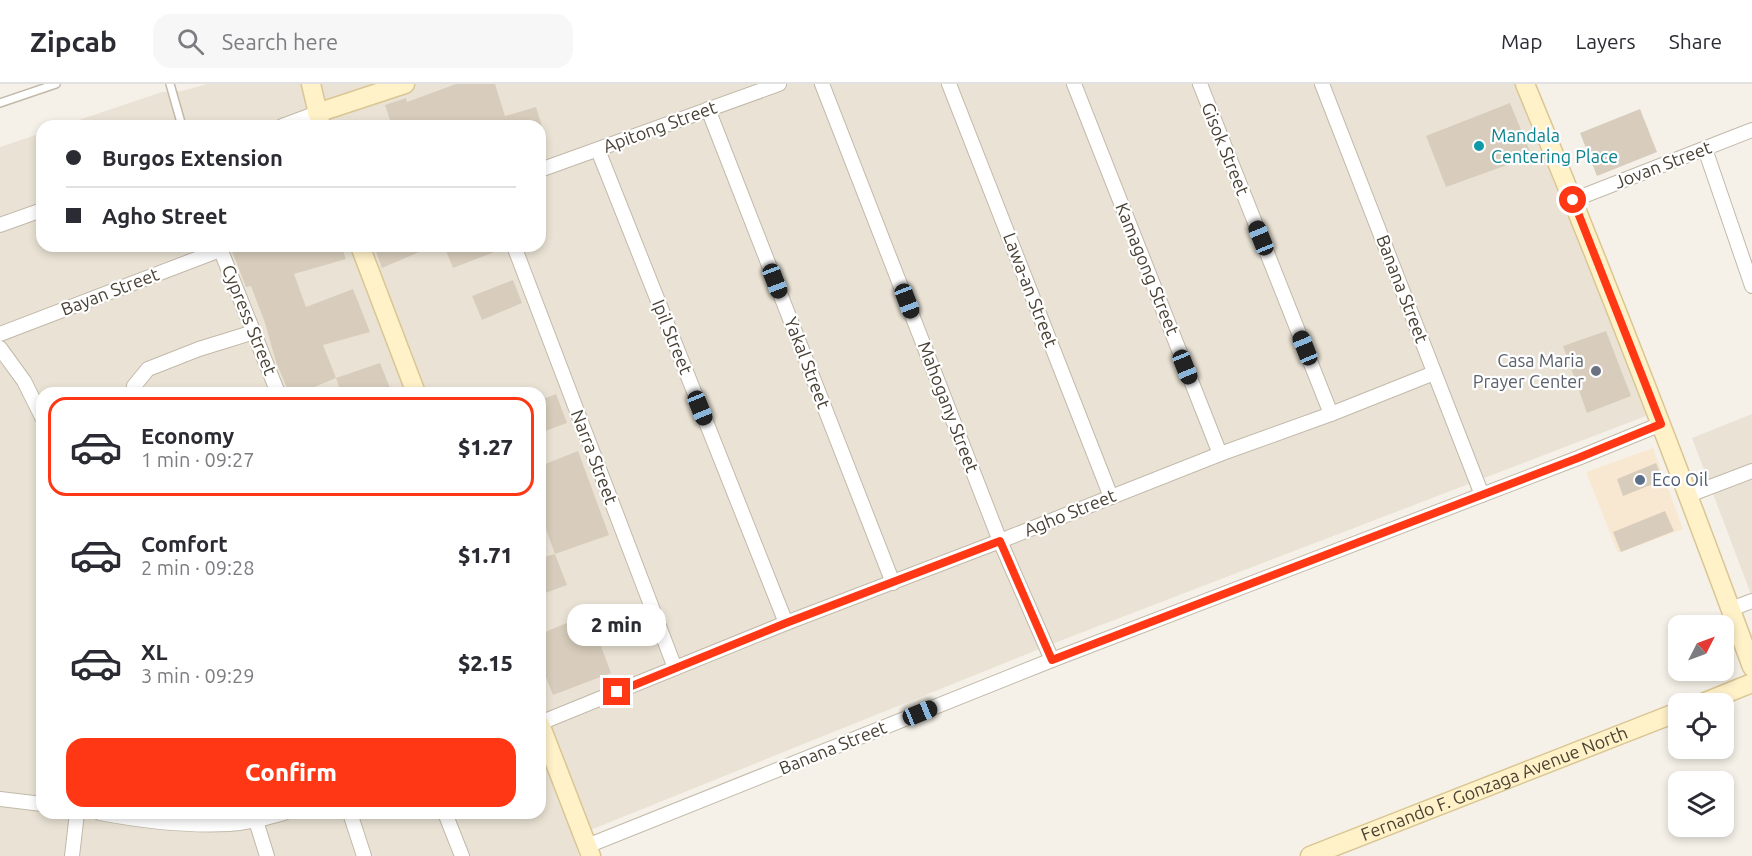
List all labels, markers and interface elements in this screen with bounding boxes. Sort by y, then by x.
search box [153,14,573,68]
icon: search [174,25,207,58]
text: Zipcab [30,26,117,57]
text: Search here [222,29,338,54]
text: Map [1501,29,1542,53]
text: Layers [1575,29,1636,53]
text: Share [1669,29,1722,53]
street label: Apitong Street [600,96,719,156]
street label: Gisok Street [1198,99,1254,198]
place label: Mandala Centering Place [1491,125,1618,166]
street label: Jovan Street [1611,136,1714,192]
marker: Mandala Centering Place [1472,139,1486,153]
text: Burgos Extension [102,145,283,170]
route start [1559,186,1586,213]
street label: Kamagong Street [1112,200,1184,338]
text: Agho Street [102,203,227,228]
car [1246,218,1276,258]
street label: Lawa-an Street [1000,230,1062,350]
street label: Banana Street [1373,232,1433,345]
car [760,261,790,301]
street label: Cypress Street [219,262,281,378]
street label: Bayan Street [58,263,161,319]
car [892,281,922,321]
street label: Ipil Street [649,296,697,377]
street label: Yakal Street [781,314,835,411]
car [1290,328,1320,368]
street label: Mahogany Street [915,338,983,475]
car [1170,347,1200,387]
place label: Casa Maria Prayer Center [1473,350,1584,391]
marker: Casa Maria Prayer Center [1589,364,1603,378]
car [685,388,715,428]
street label: Narra Street [568,407,622,507]
icon: car [69,420,123,474]
text: Economy [141,423,234,448]
text: $1.27 [458,434,513,459]
text: 1 min · 09:27 [141,448,255,471]
place label: Eco Oil [1652,469,1708,489]
marker: Eco Oil [1633,473,1647,487]
street label: Agho Street [1021,485,1118,540]
icon: car [69,528,123,582]
text: Comfort [141,531,228,556]
text: $1.71 [458,542,513,567]
text: 2 min · 09:28 [141,556,255,579]
callout: 2 min [568,605,666,647]
text: 2 min [591,613,642,636]
north arrow [1668,615,1734,681]
map controls [1668,615,1734,837]
icon: car [69,636,123,690]
text: XL [141,639,168,664]
text: $2.15 [458,650,513,675]
text: 3 min · 09:29 [141,664,255,687]
route end [603,678,630,705]
button: locate [1668,693,1734,759]
car [900,698,940,728]
street label: Banana Street [776,716,889,778]
street label: Fernando F. Gonzaga Avenue North [1358,722,1630,844]
button: Confirm [66,738,516,807]
button: layers [1668,771,1734,837]

